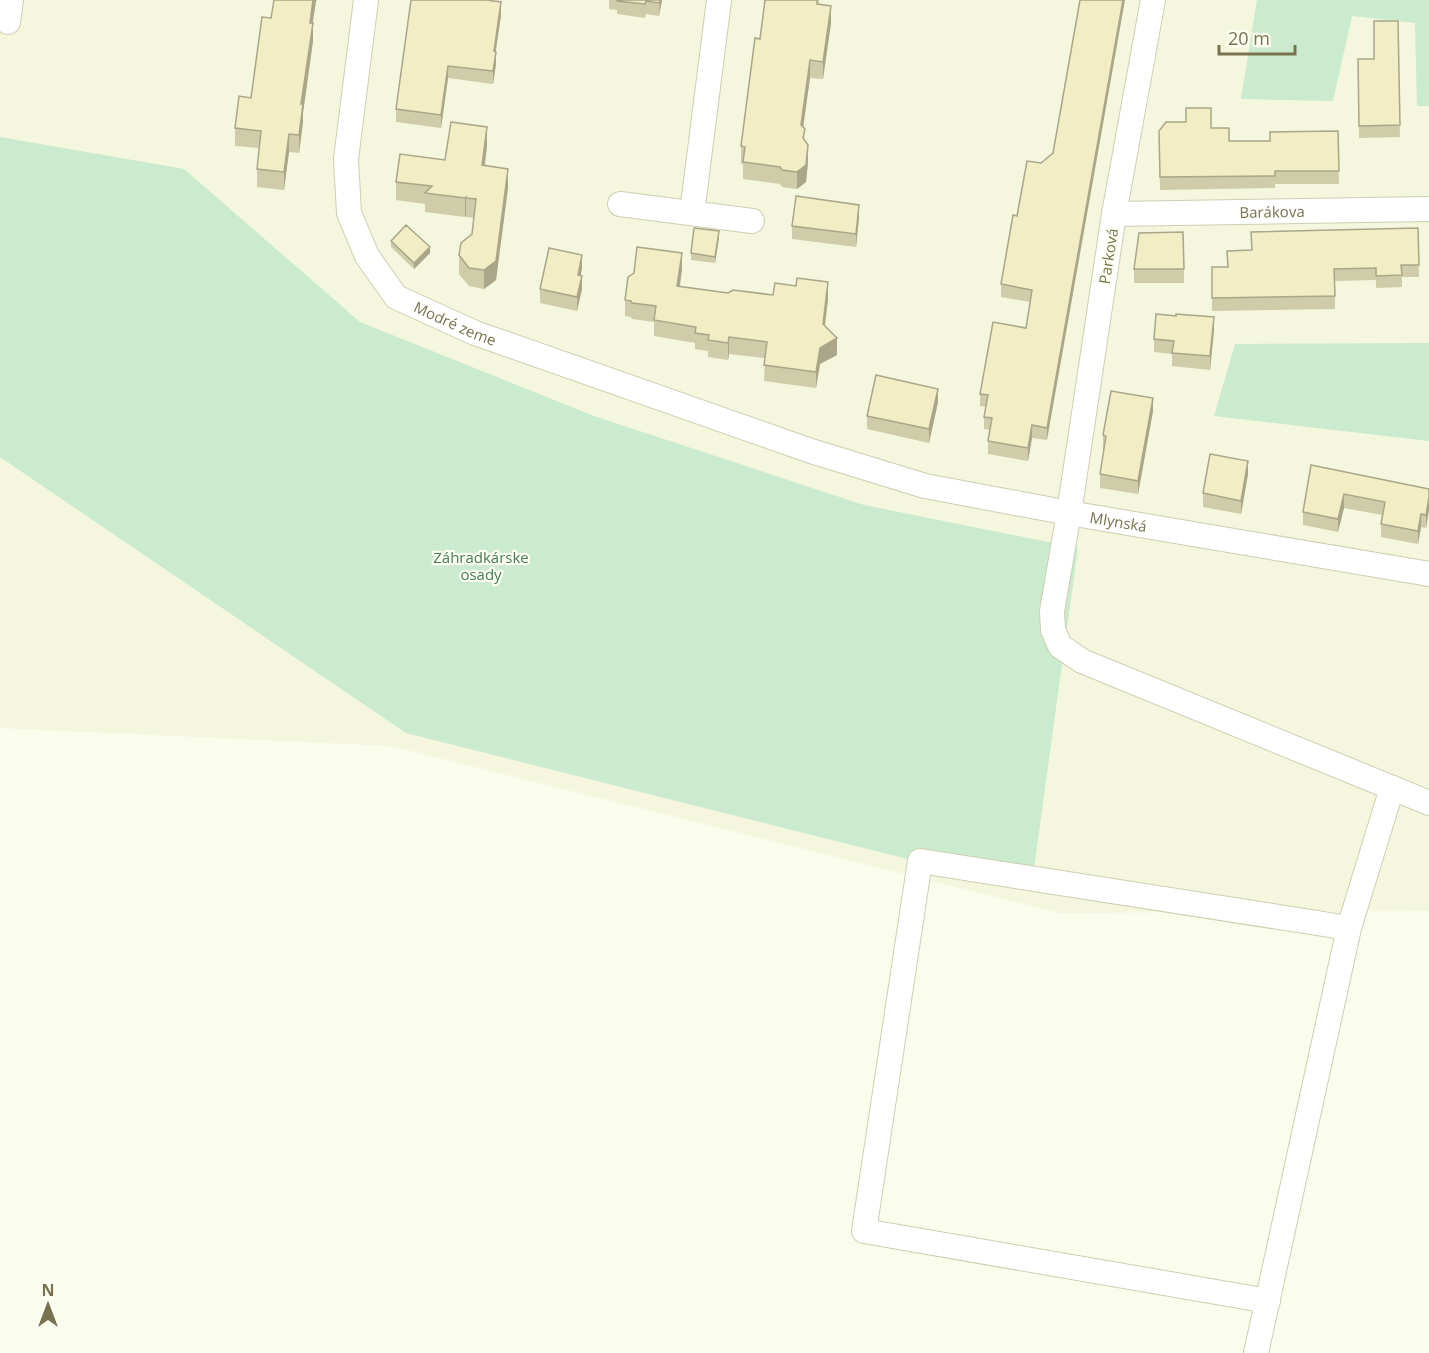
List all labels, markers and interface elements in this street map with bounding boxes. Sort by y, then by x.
scale bar [1219,18,1296,56]
text: 20 m [1228,26,1270,50]
street label: Barákova [1239,201,1305,222]
street label: Parková [1094,227,1122,285]
street label: Modré zeme [411,297,499,350]
street label: Mlynská [1088,507,1148,536]
park label: Záhradkárske osady [433,547,529,584]
north arrow [18,1275,78,1335]
text: N [41,1279,55,1301]

